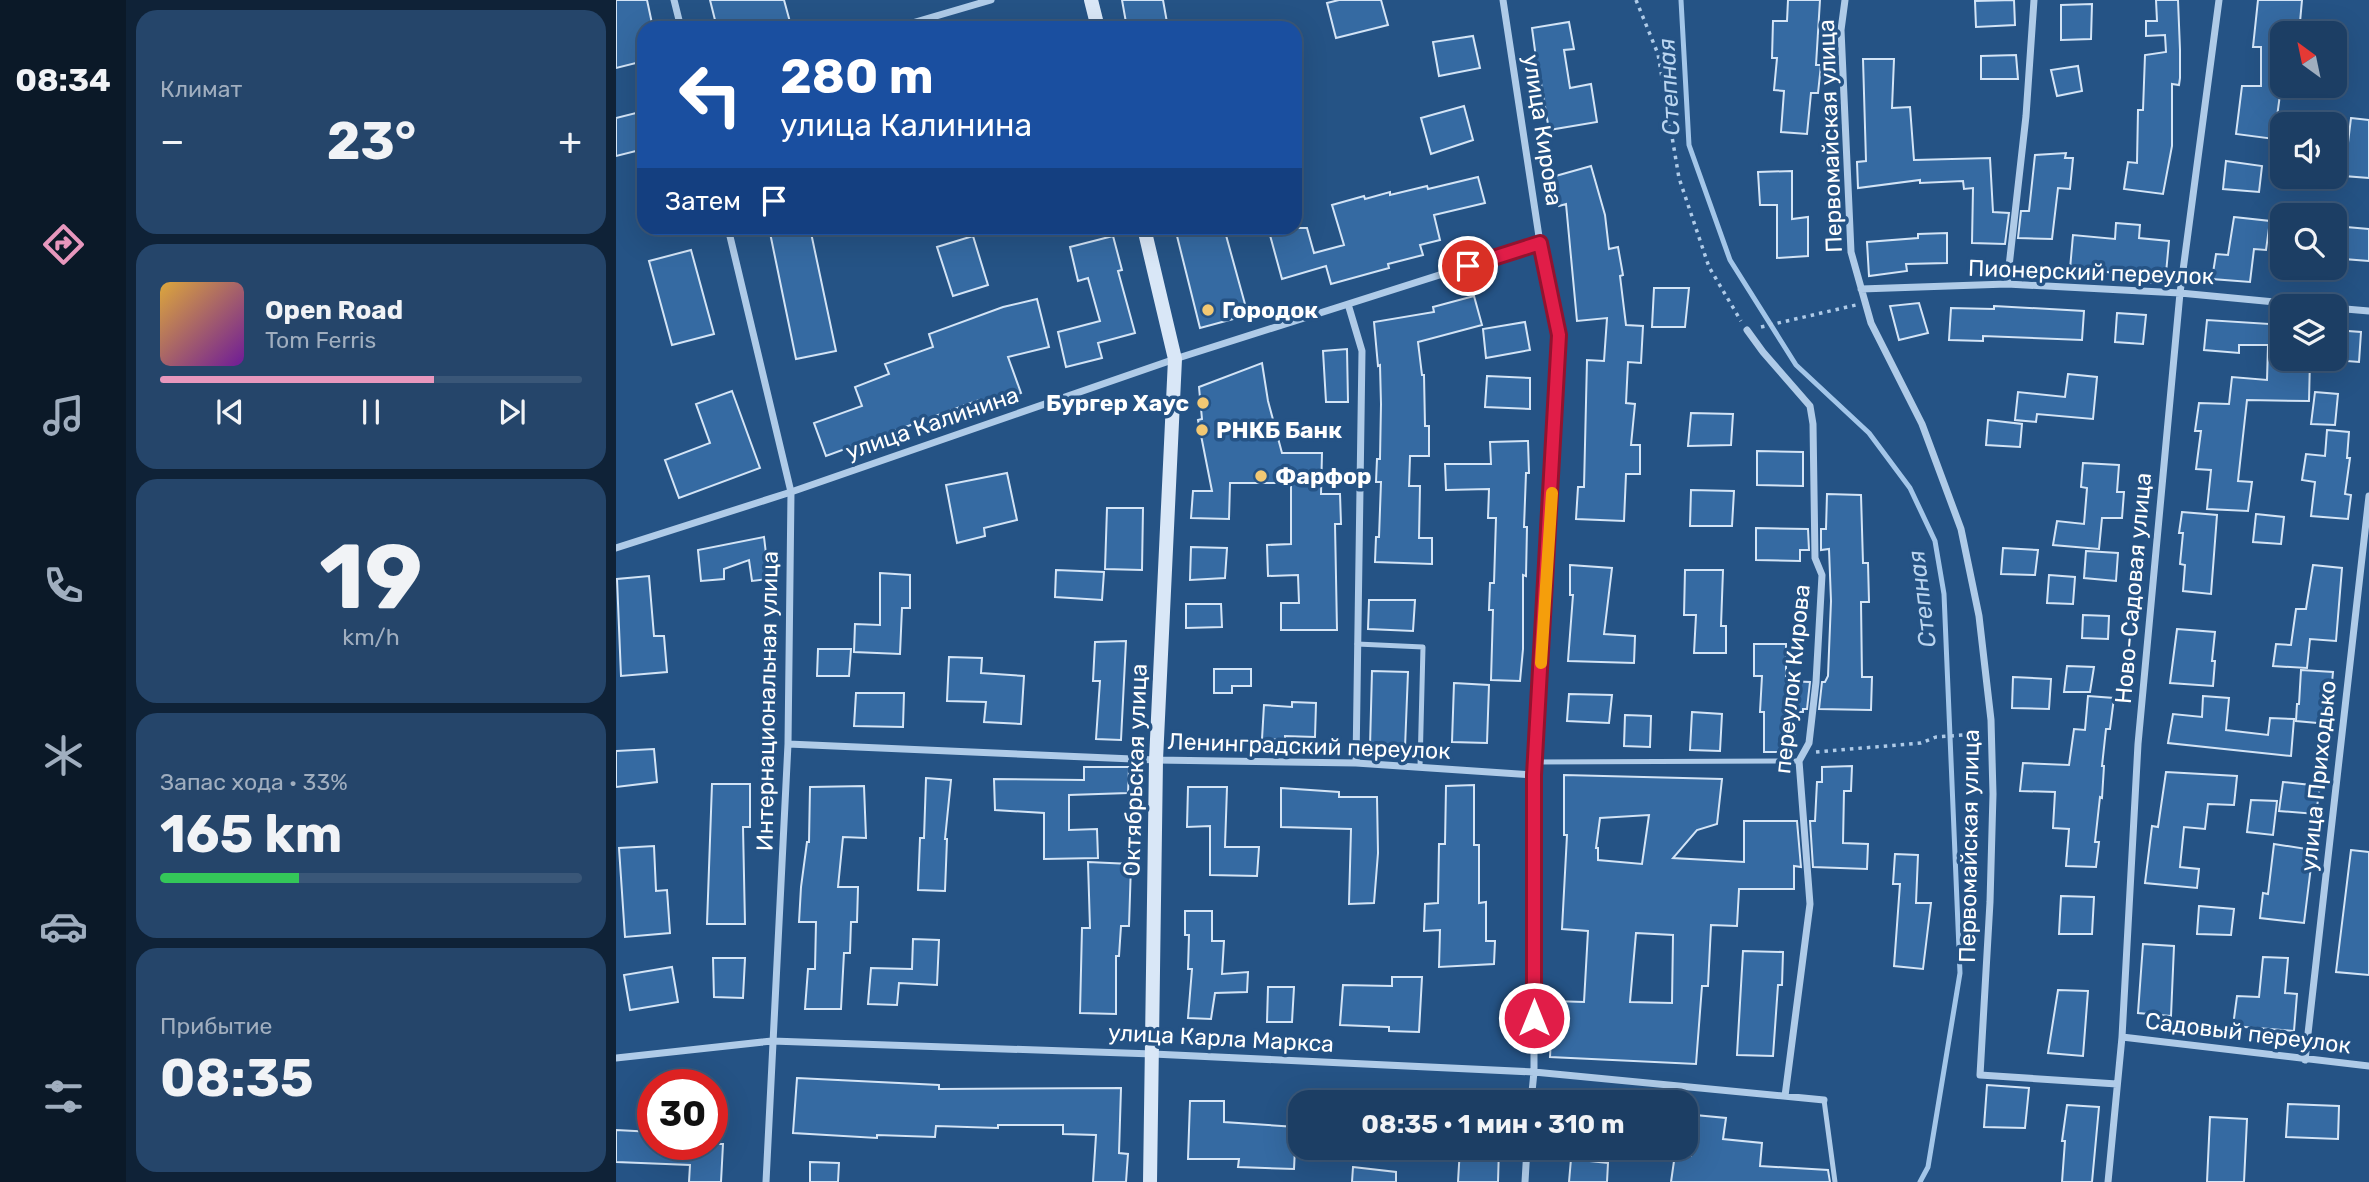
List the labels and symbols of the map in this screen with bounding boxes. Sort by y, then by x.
street label: Первомайская улица [1812,19,1848,253]
north arrow [2270,21,2347,98]
water label: Степная [1652,38,1686,136]
street label: улица Кирова [1517,52,1569,208]
pin [1438,236,1498,296]
street label: Пионерский переулок [1967,254,2215,290]
place label: Городок [1222,296,1318,324]
marker: Городок [1200,302,1216,318]
street label: улица Калинина [842,380,1022,466]
place label: Бургер Хаус [1046,389,1189,417]
marker: Бургер Хаус [1195,395,1211,411]
place label: РНКБ Банк [1216,416,1342,444]
marker: РНКБ Банк [1194,422,1210,438]
place label: Фарфор [1275,462,1372,490]
marker: Фарфор [1253,468,1269,484]
street label: Ново-Садовая улица [2109,471,2157,705]
water label: Степная [1902,549,1942,649]
street label: Интернациональная улица [750,551,784,851]
street label: переулок Кирова [1768,583,1816,775]
street label: Октябрьская улица [1117,663,1153,877]
street label: улица Приходько [2294,679,2342,873]
street label: Ленинградский переулок [1167,727,1451,765]
street label: Первомайская улица [1953,729,1985,963]
position arrow [1497,981,1571,1055]
street label: Садовый переулок [2143,1006,2353,1060]
street label: улица Карла Маркса [1107,1018,1335,1058]
speed limit sign: 30 [637,1069,728,1160]

